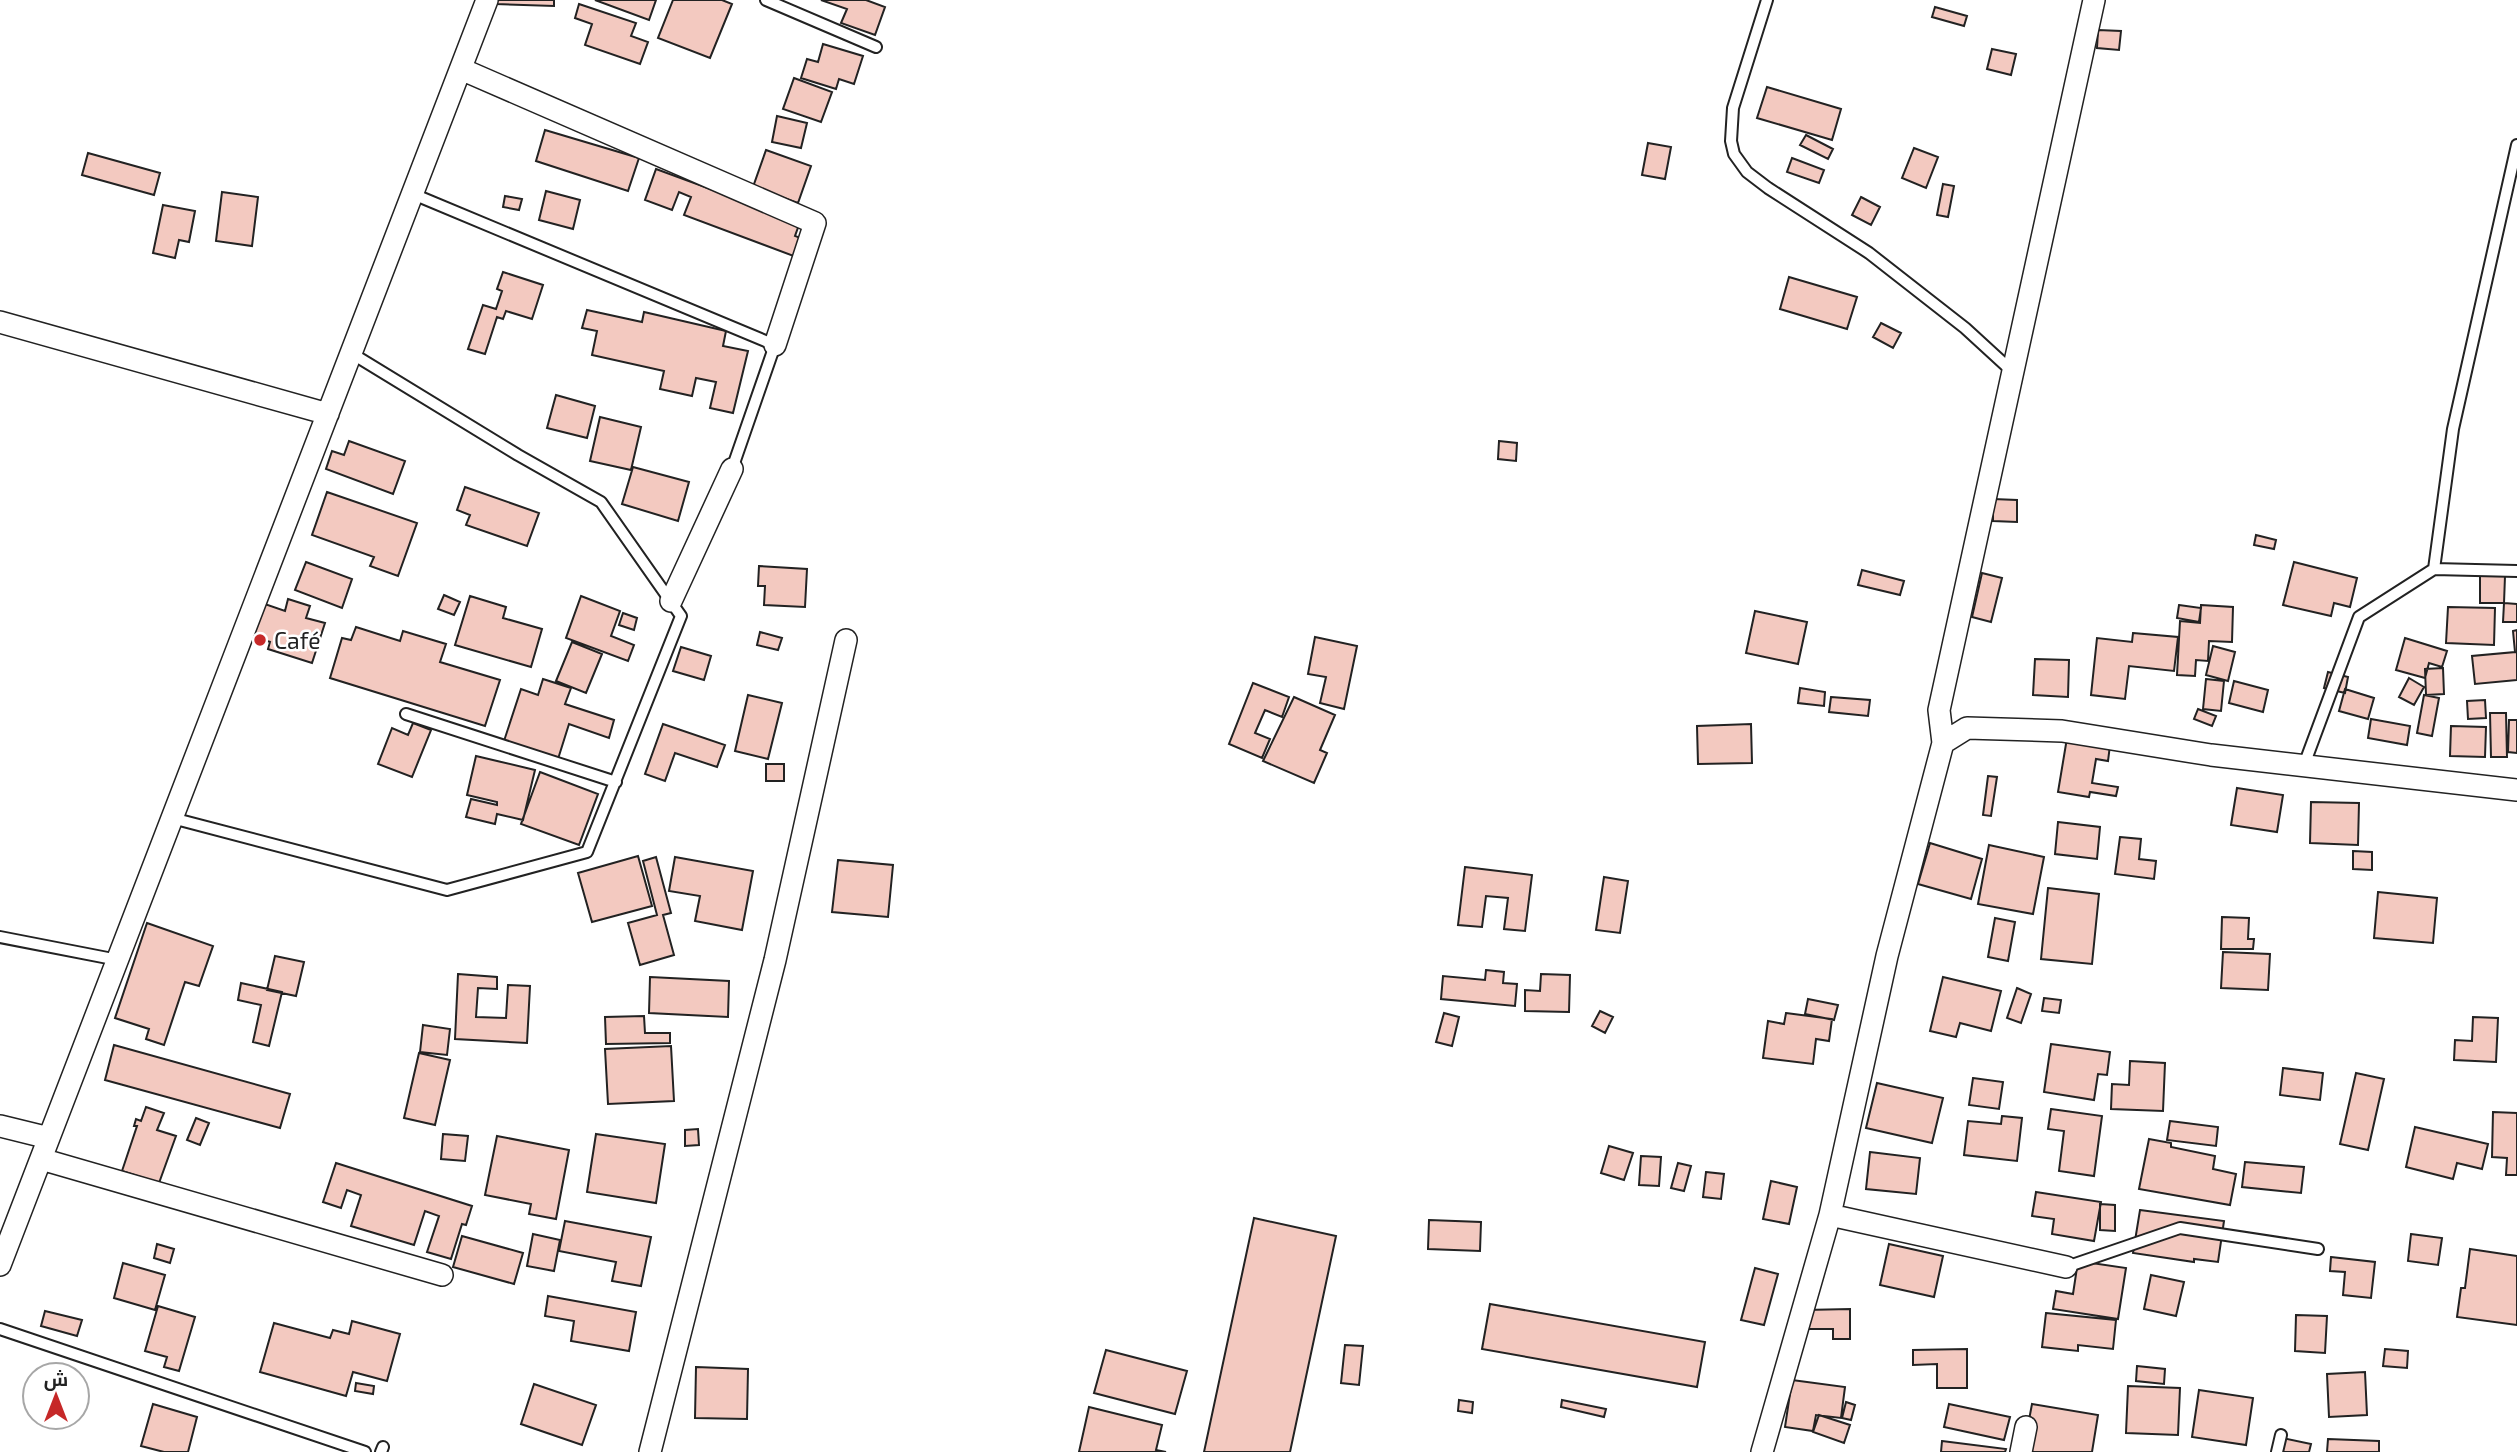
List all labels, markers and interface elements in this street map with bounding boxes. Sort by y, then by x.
place label: Café [274,626,321,654]
marker: Café [252,632,268,648]
north arrow [21,1361,91,1431]
text: ش [44,1367,68,1391]

